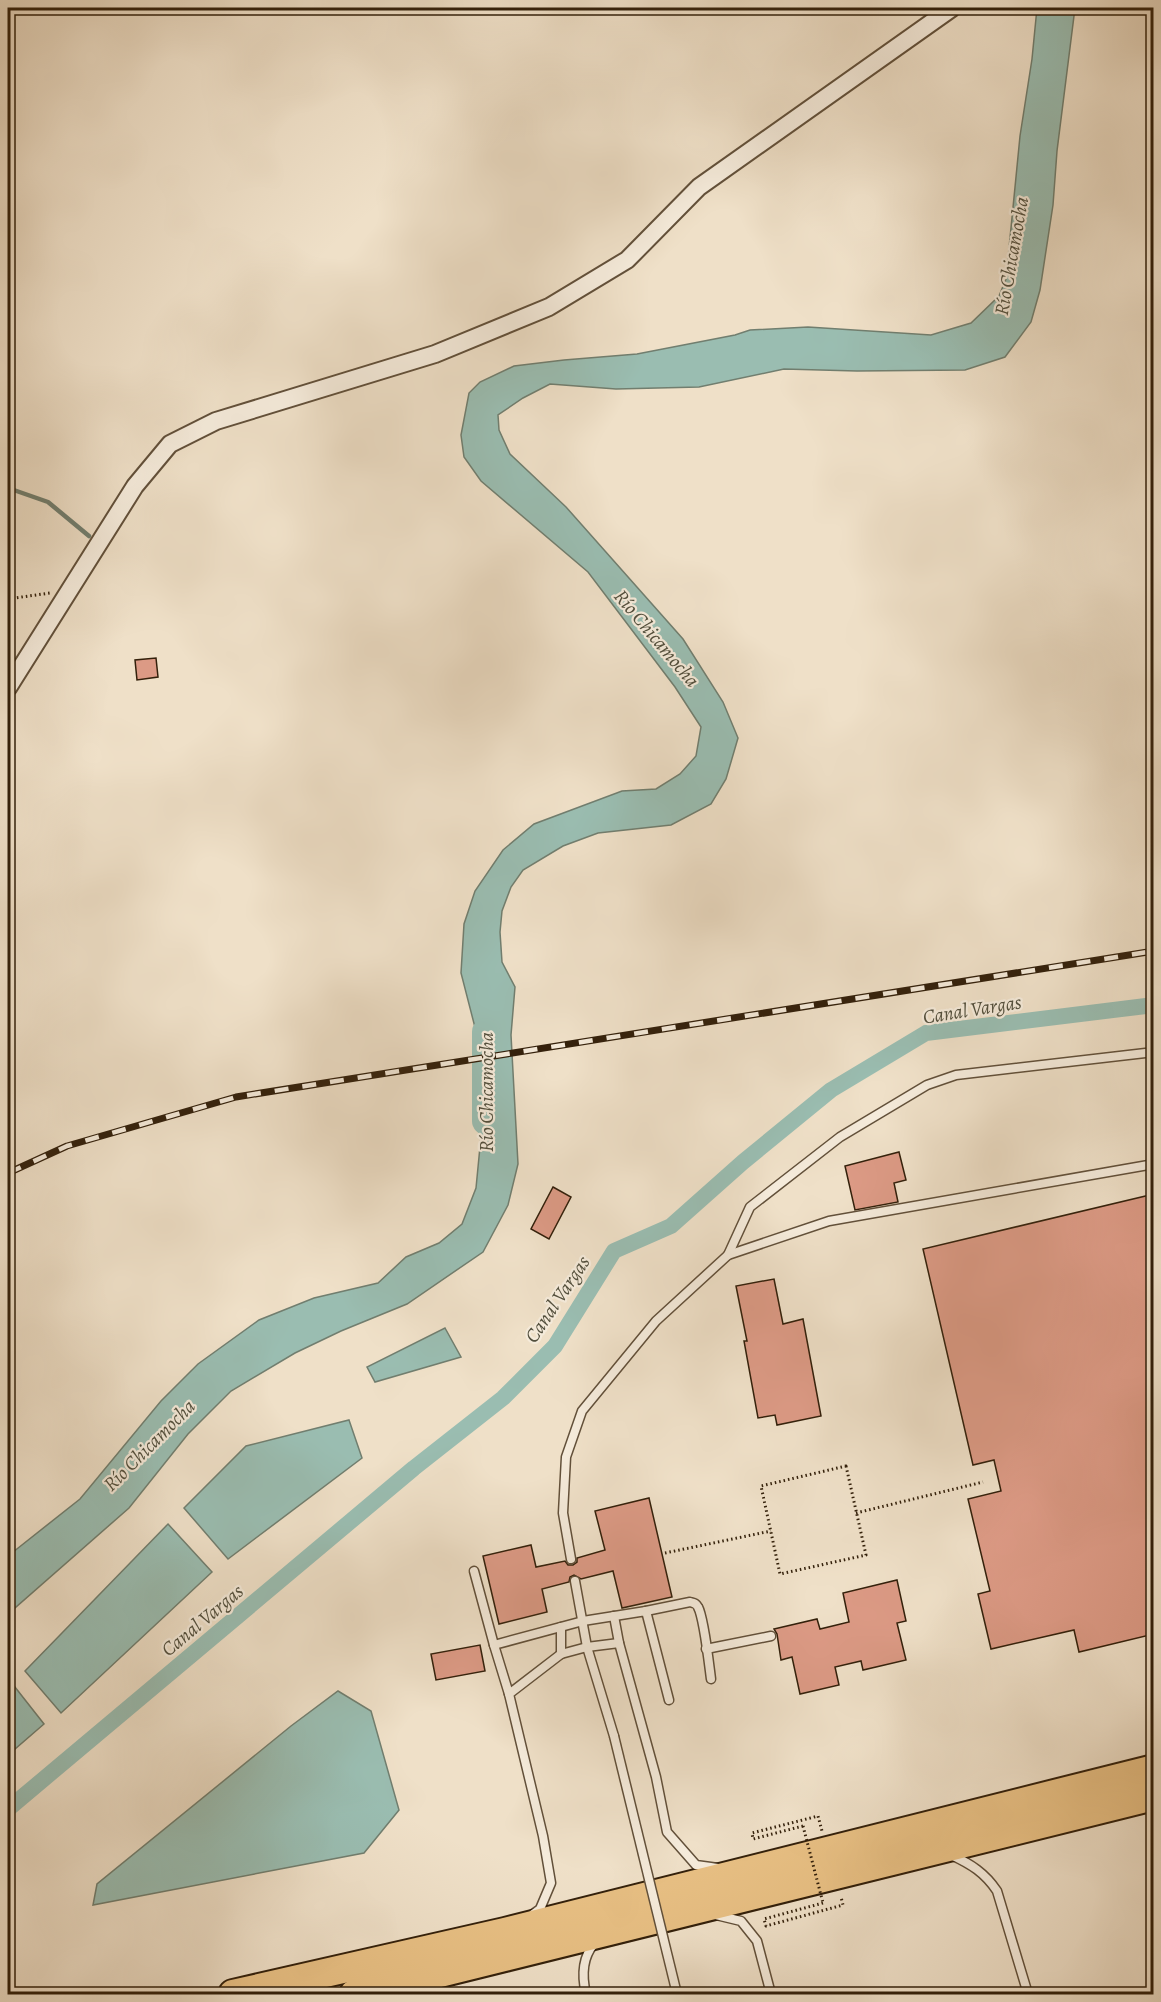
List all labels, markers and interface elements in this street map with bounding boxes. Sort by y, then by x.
water label: Río Chicamocha [988,195,1035,317]
water label: Río Chicamocha [608,584,706,693]
water label: Canal Vargas [921,988,1024,1031]
water label: Río Chicamocha [473,1032,500,1152]
water label: Canal Vargas [518,1250,597,1348]
water label: Río Chicamocha [97,1393,201,1497]
water label: Canal Vargas [155,1578,249,1663]

